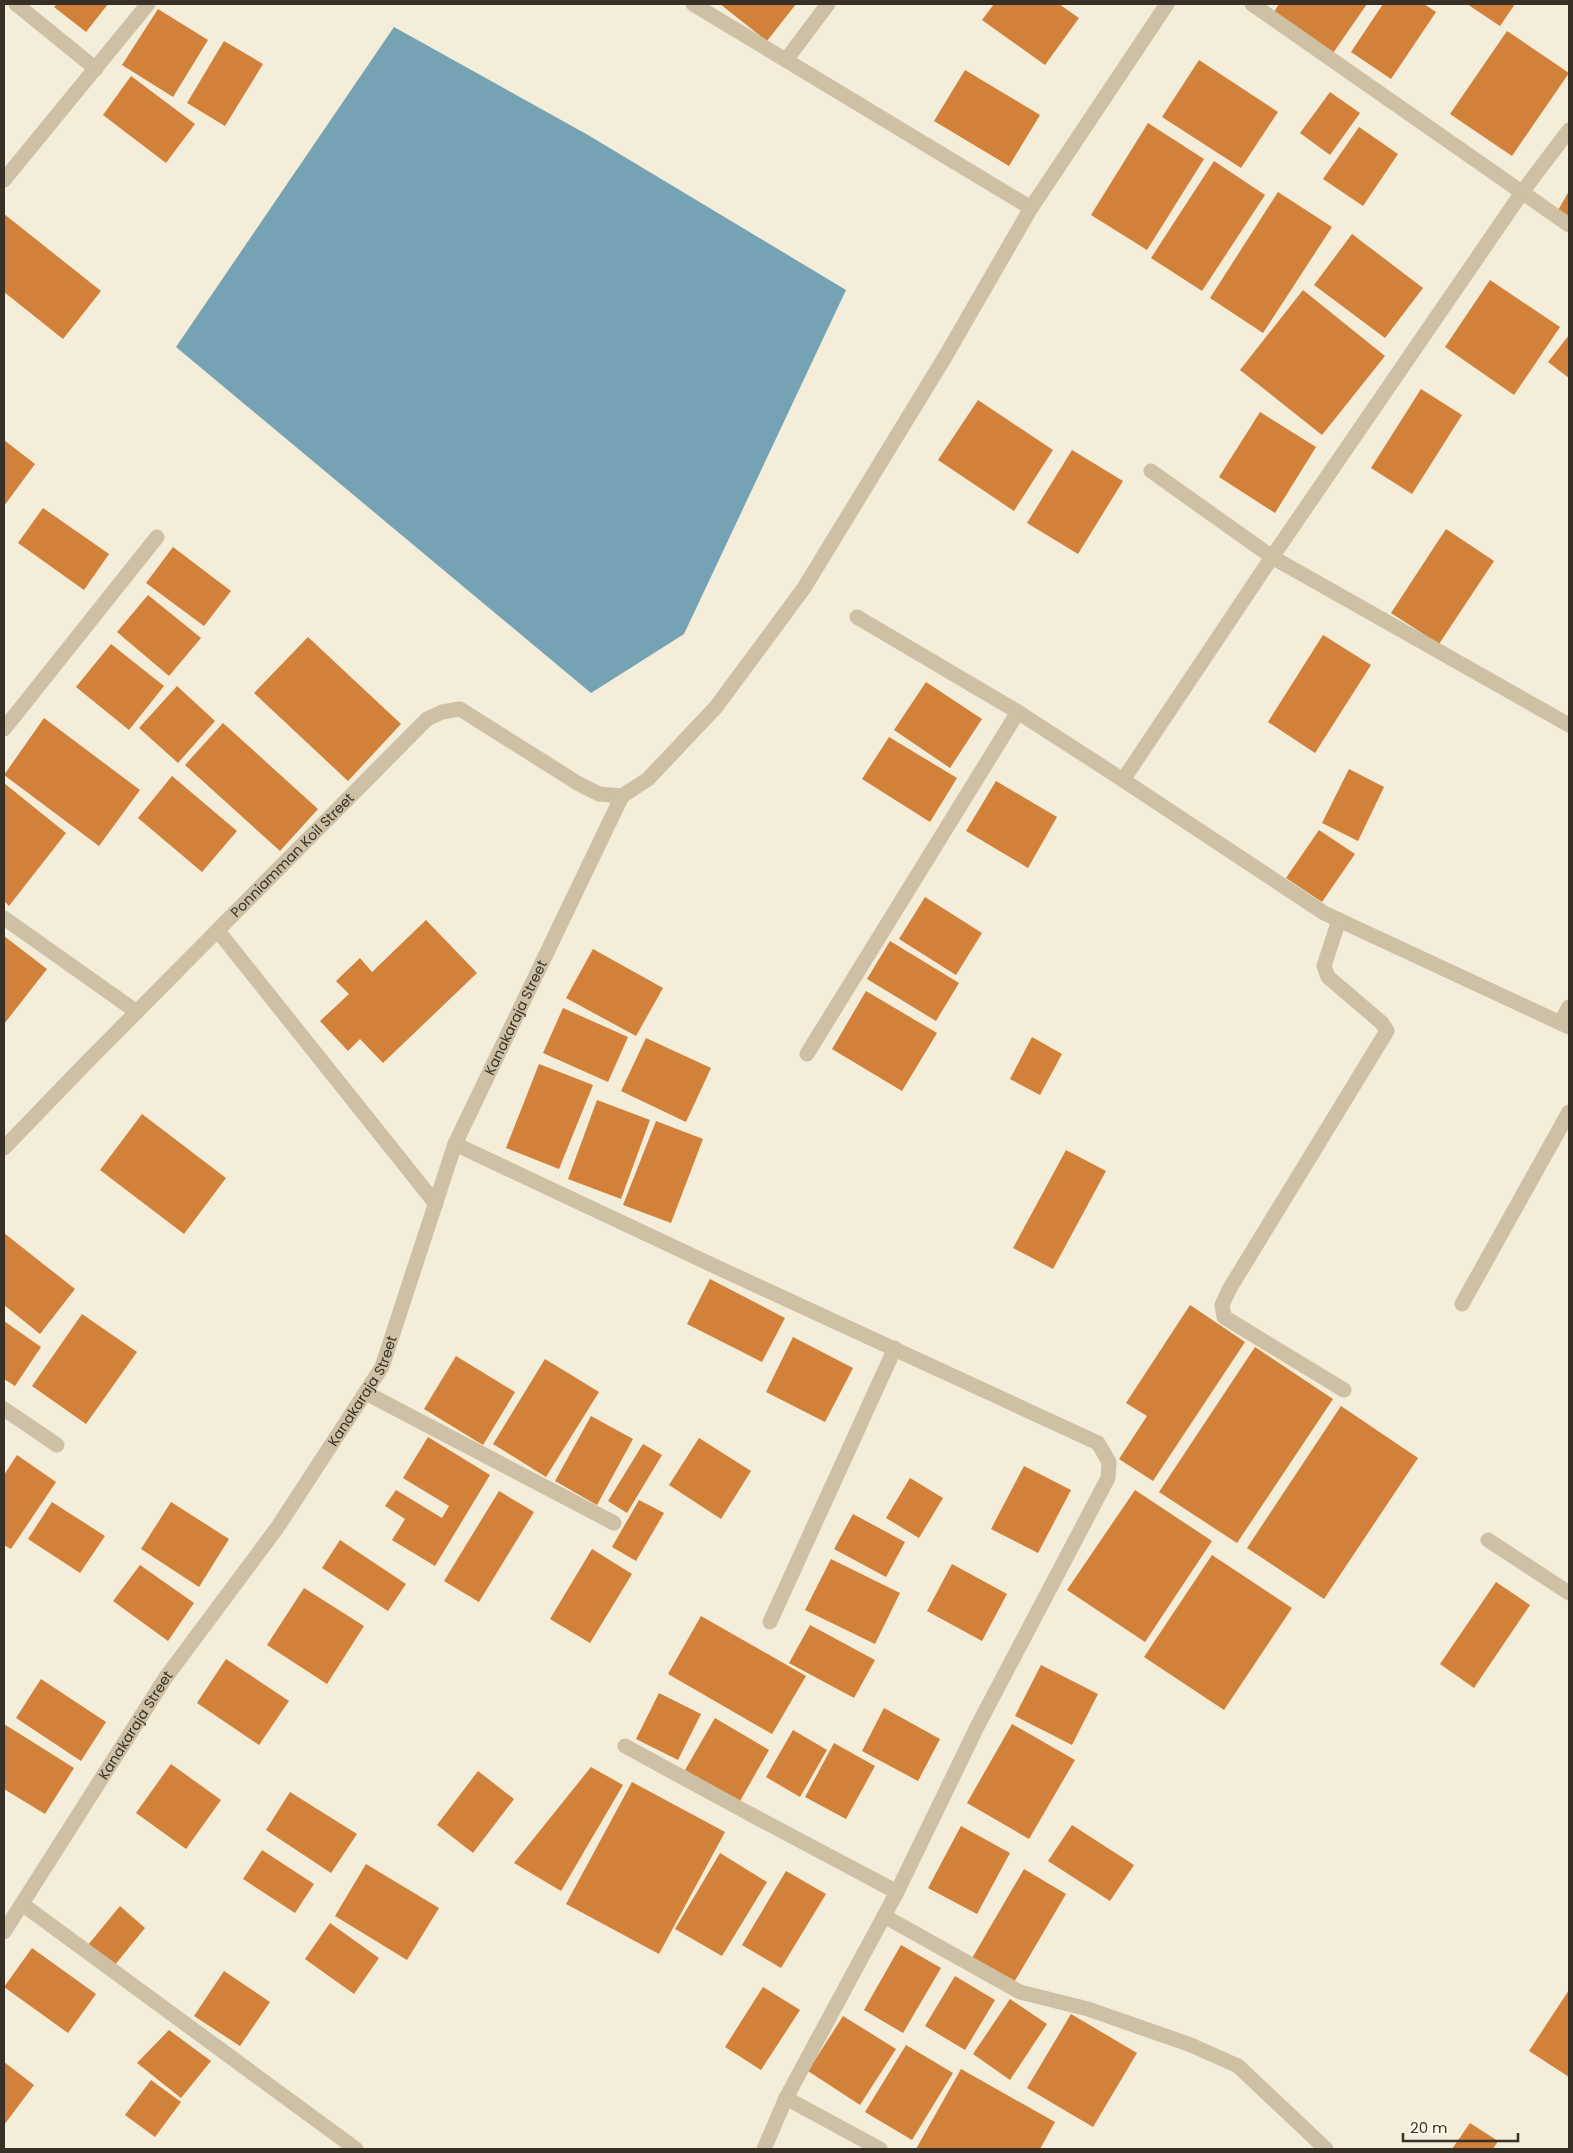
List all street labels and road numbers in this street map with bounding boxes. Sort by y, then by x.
street label: Ponniamman Koil Street [226,788,358,922]
street label: Kanakaraja Street [480,957,552,1078]
street label: Kanakaraja Street [323,1333,402,1450]
street label: Kanakaraja Street [93,1667,177,1784]

